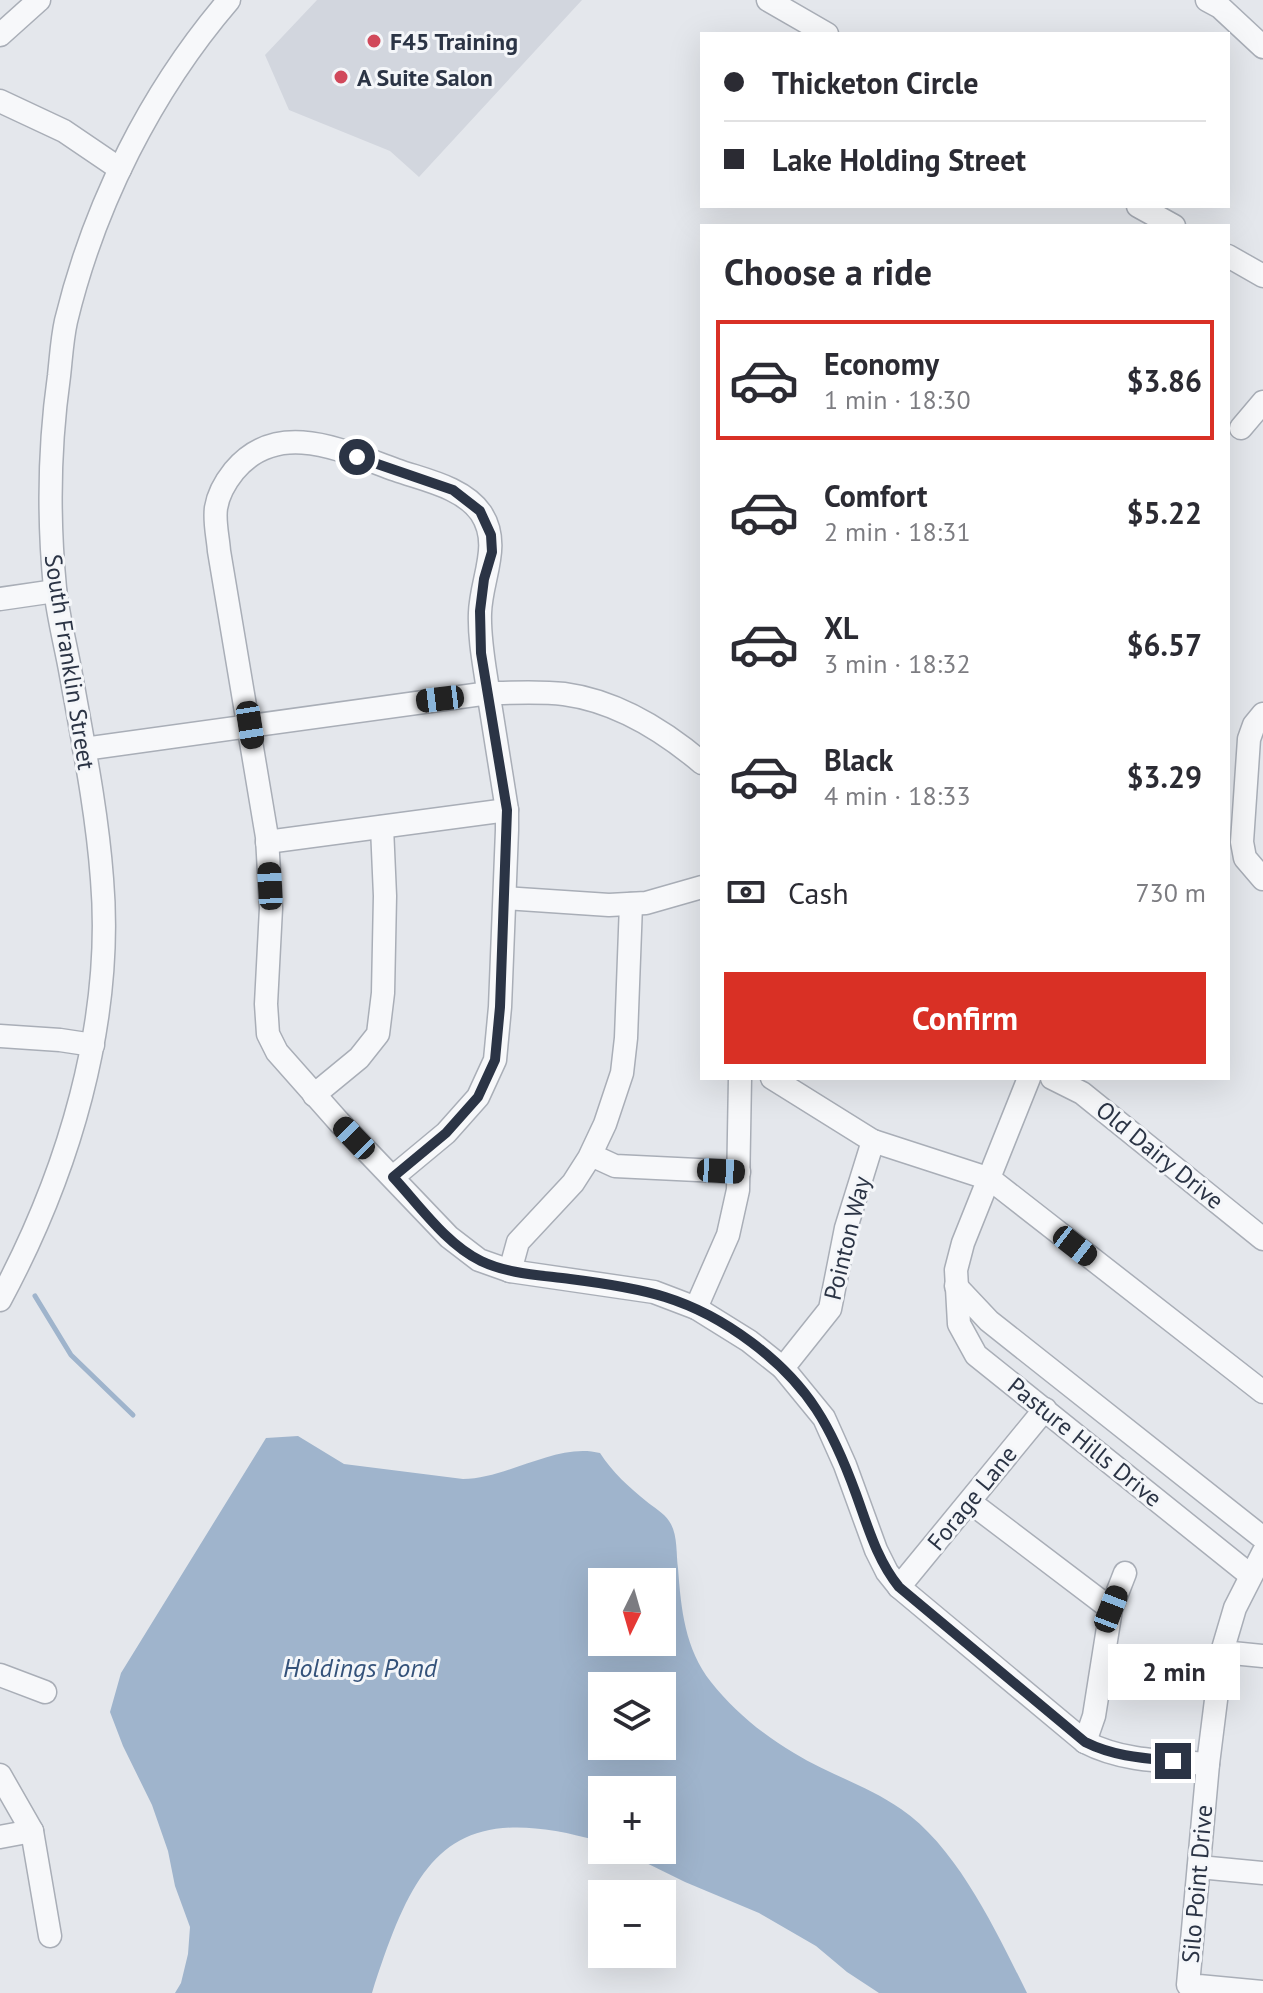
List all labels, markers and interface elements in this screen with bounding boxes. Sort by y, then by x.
place label: F45 Training [390,26,518,57]
marker: F45 Training [365,32,383,50]
place label: A Suite Salon [357,62,493,93]
text: Thicketon Circle [772,63,978,102]
marker: A Suite Salon [332,68,350,86]
text: Lake Holding Street [772,140,1026,179]
text: Choose a ride [724,248,932,295]
icon: car [728,344,800,416]
text: Economy [824,344,939,383]
text: $3.86 [1127,361,1202,400]
text: 1 min · 18:30 [824,383,971,416]
route start [339,439,375,475]
icon: car [728,476,800,548]
text: Comfort [824,476,927,515]
text: $5.22 [1127,493,1202,532]
text: 2 min · 18:31 [824,515,971,548]
street label: South Franklin Street [38,552,102,772]
icon: car [728,608,800,680]
text: XL [824,608,858,647]
text: $6.57 [1127,625,1202,664]
text: 3 min · 18:32 [824,647,971,680]
car [415,684,465,714]
car [234,699,266,751]
icon: car [728,740,800,812]
text: Black [824,740,893,779]
text: $3.29 [1127,757,1202,796]
text: 4 min · 18:33 [824,779,971,812]
car [257,861,283,911]
icon: cash [724,870,768,914]
text: Cash [788,873,849,912]
text: 730 m [1135,876,1206,909]
button: Confirm [724,972,1206,1064]
street label: Old Dairy Drive [1090,1094,1230,1216]
car [329,1112,379,1164]
car [696,1158,746,1184]
street label: Pointon Way [817,1173,877,1303]
car [1049,1222,1101,1270]
street label: Pasture Hills Drive [1002,1370,1168,1514]
street label: Forage Lane [920,1439,1024,1557]
north arrow [588,1568,676,1656]
map controls [588,1568,676,1968]
car [1091,1582,1131,1636]
callout: 2 min [1107,1645,1239,1701]
water label: Holdings Pond [283,1651,438,1684]
text: 2 min [1142,1655,1206,1688]
button: layers [588,1672,676,1760]
route end [1155,1743,1191,1779]
button: + [588,1776,676,1864]
street label: Silo Point Drive [1175,1804,1219,1964]
button: − [588,1880,676,1968]

